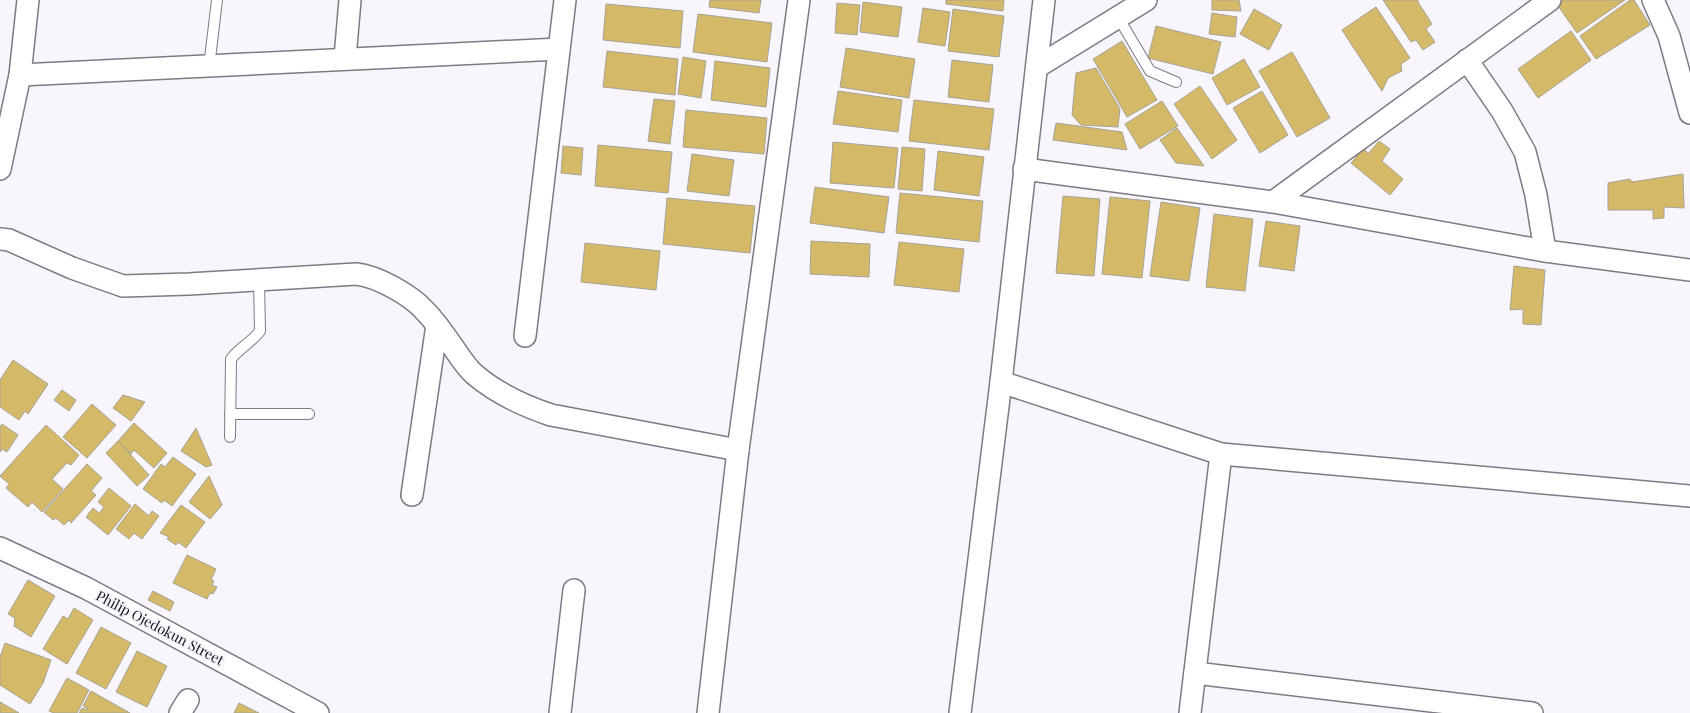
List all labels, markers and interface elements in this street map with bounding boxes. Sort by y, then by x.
street label: Philip Ojedokun Street [93,586,228,670]

